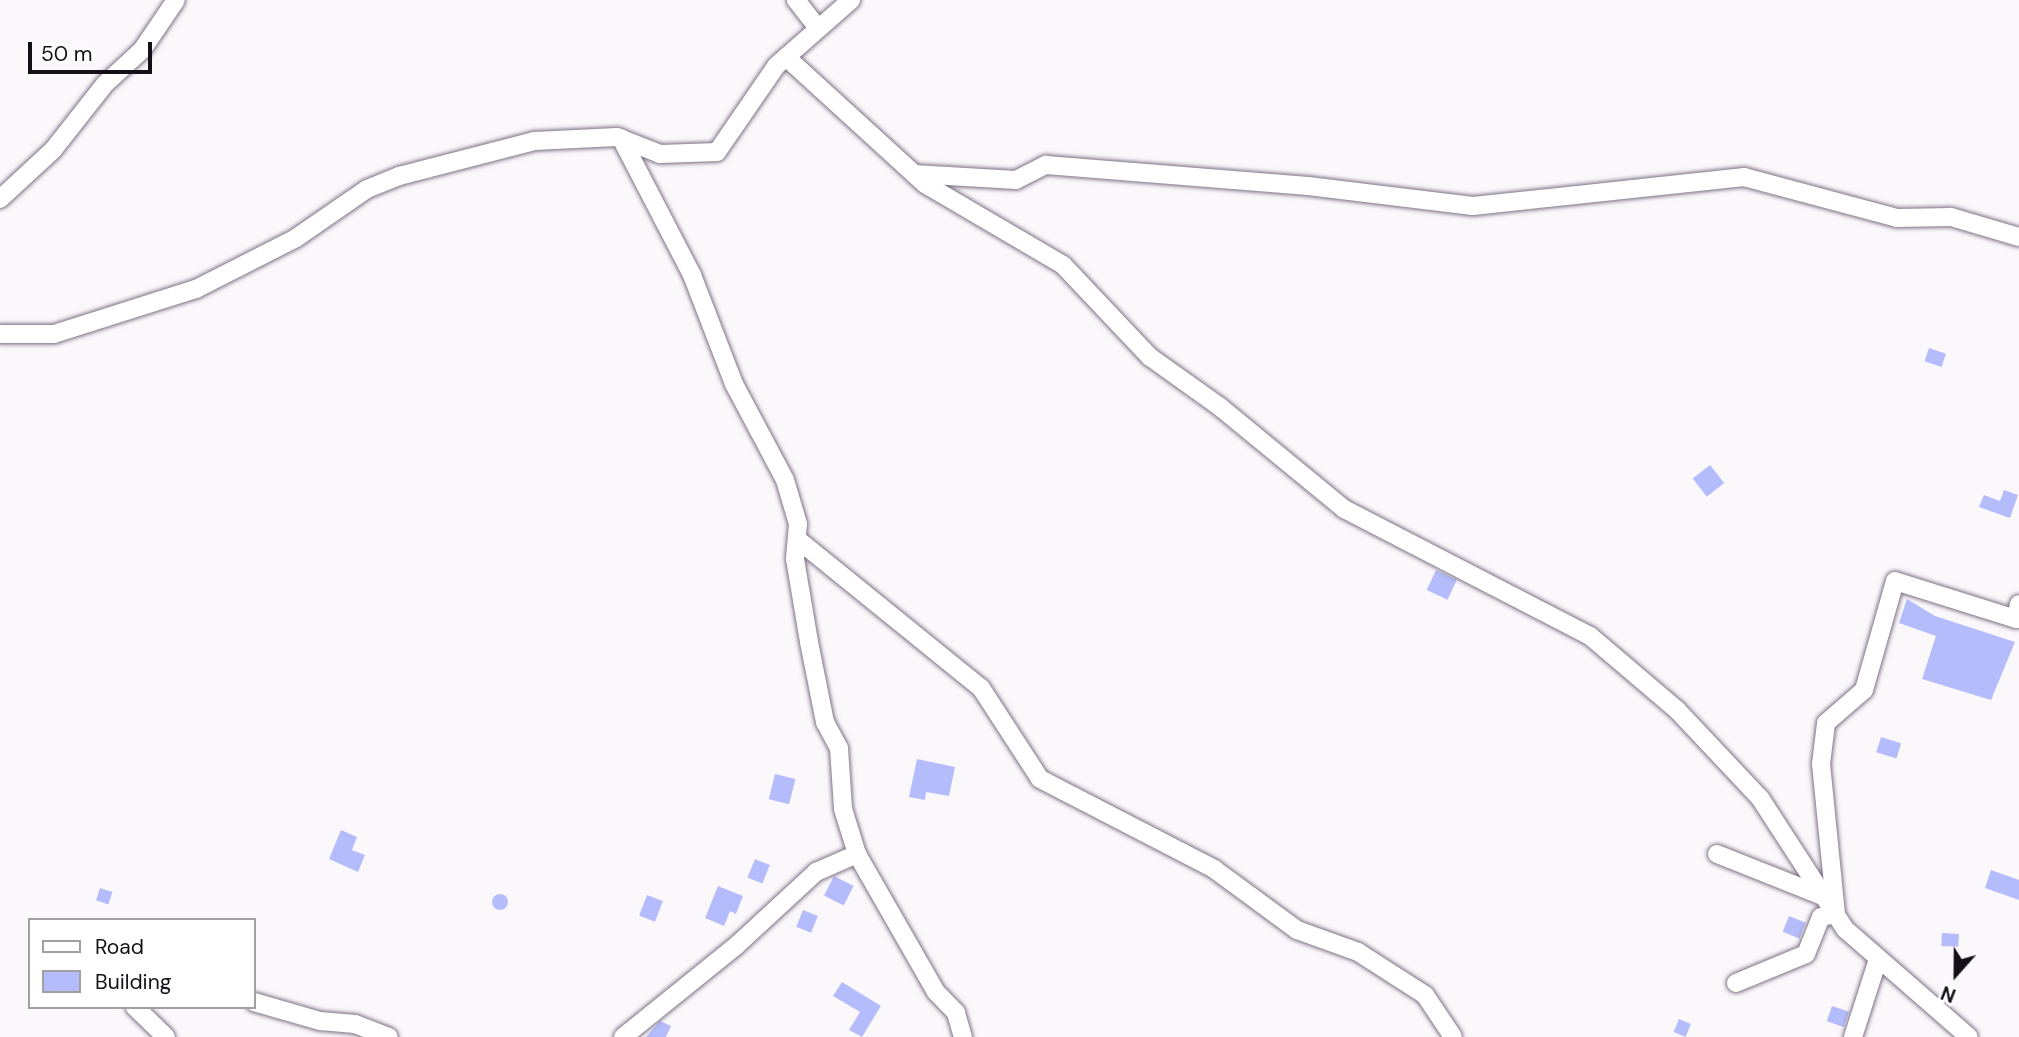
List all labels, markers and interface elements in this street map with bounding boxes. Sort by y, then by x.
scale bar [32,28,156,72]
text: 50 m [41,40,92,68]
legend [28,918,256,1009]
text: Road [95,933,144,961]
north arrow [1921,939,1991,1009]
text: Building [95,968,171,996]
text: N [1937,980,1959,1008]

